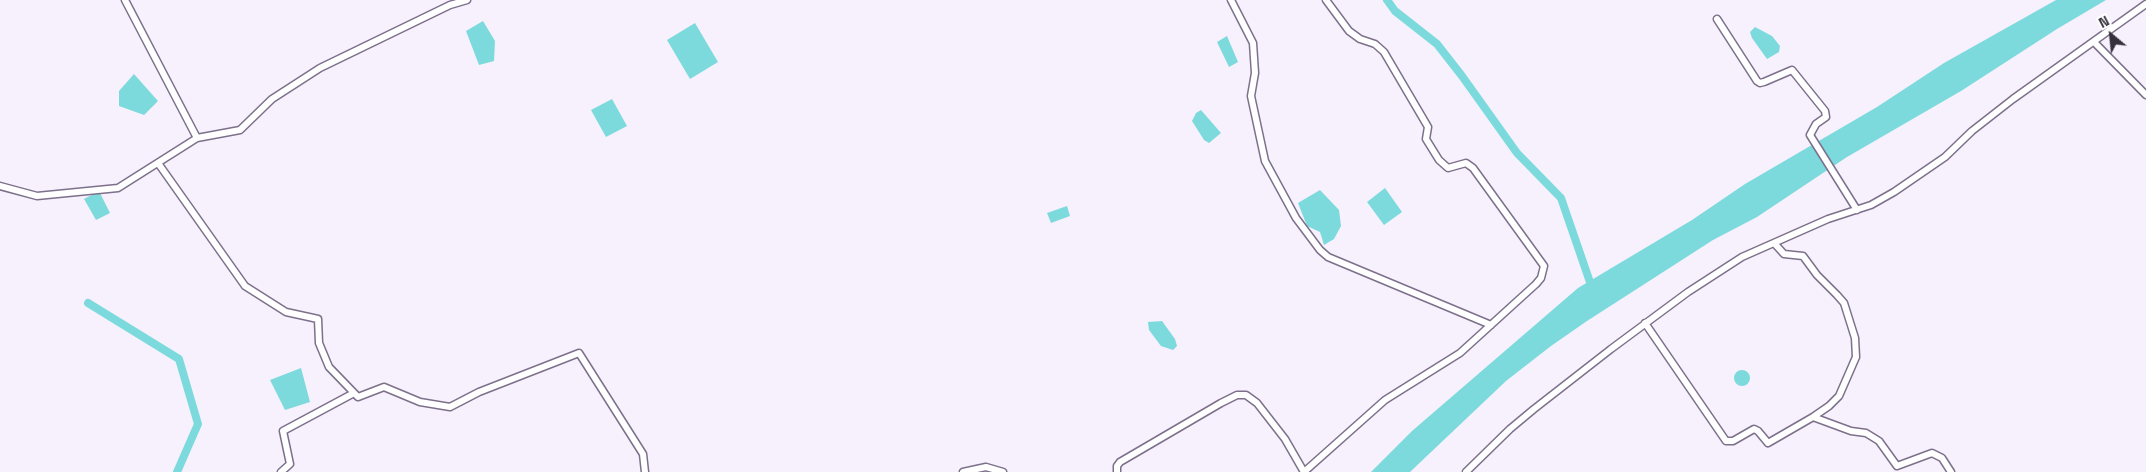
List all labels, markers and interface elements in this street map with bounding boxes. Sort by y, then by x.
north arrow [2086,10,2136,60]
text: N [2096,12,2112,32]

